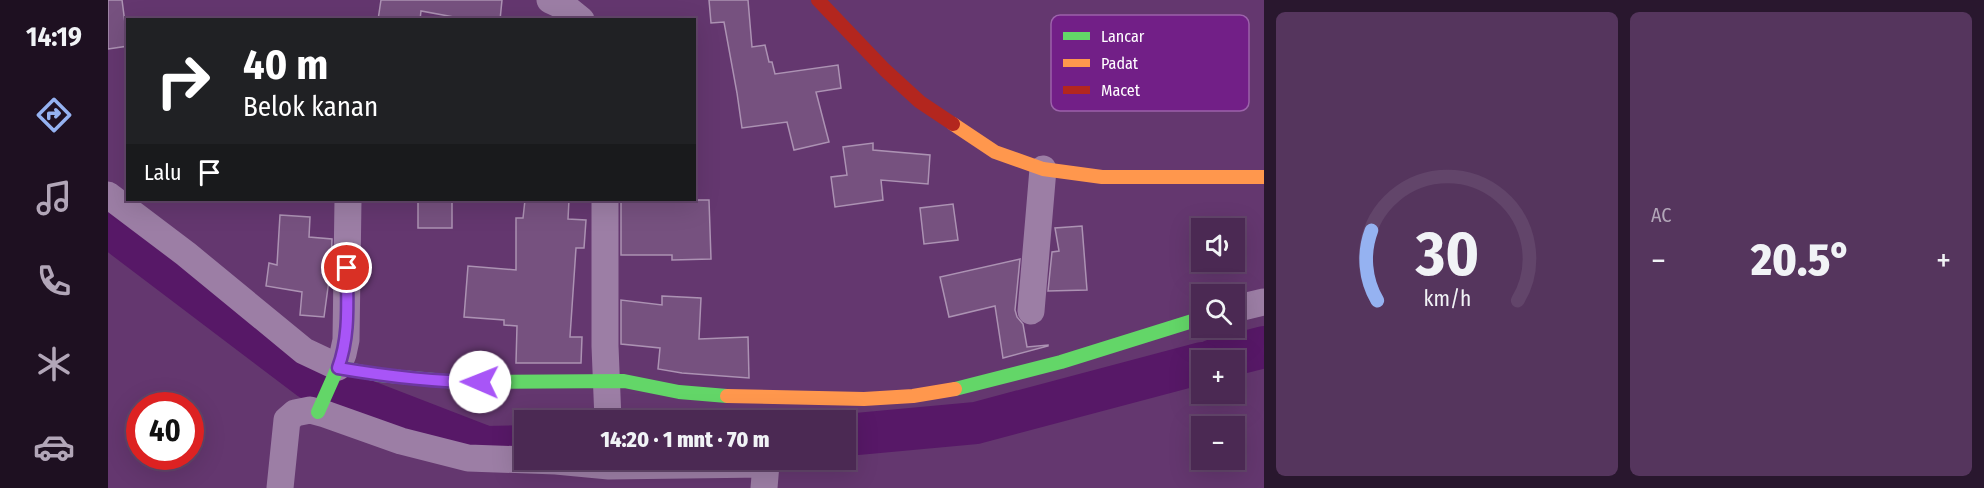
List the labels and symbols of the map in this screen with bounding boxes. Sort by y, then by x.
legend [1051,15,1249,111]
text: Lancar [1101,27,1145,46]
text: Padat [1101,54,1139,73]
text: Macet [1101,81,1141,100]
pin [321,242,372,293]
position arrow [448,350,512,414]
speed limit sign: 40 [126,392,204,470]

